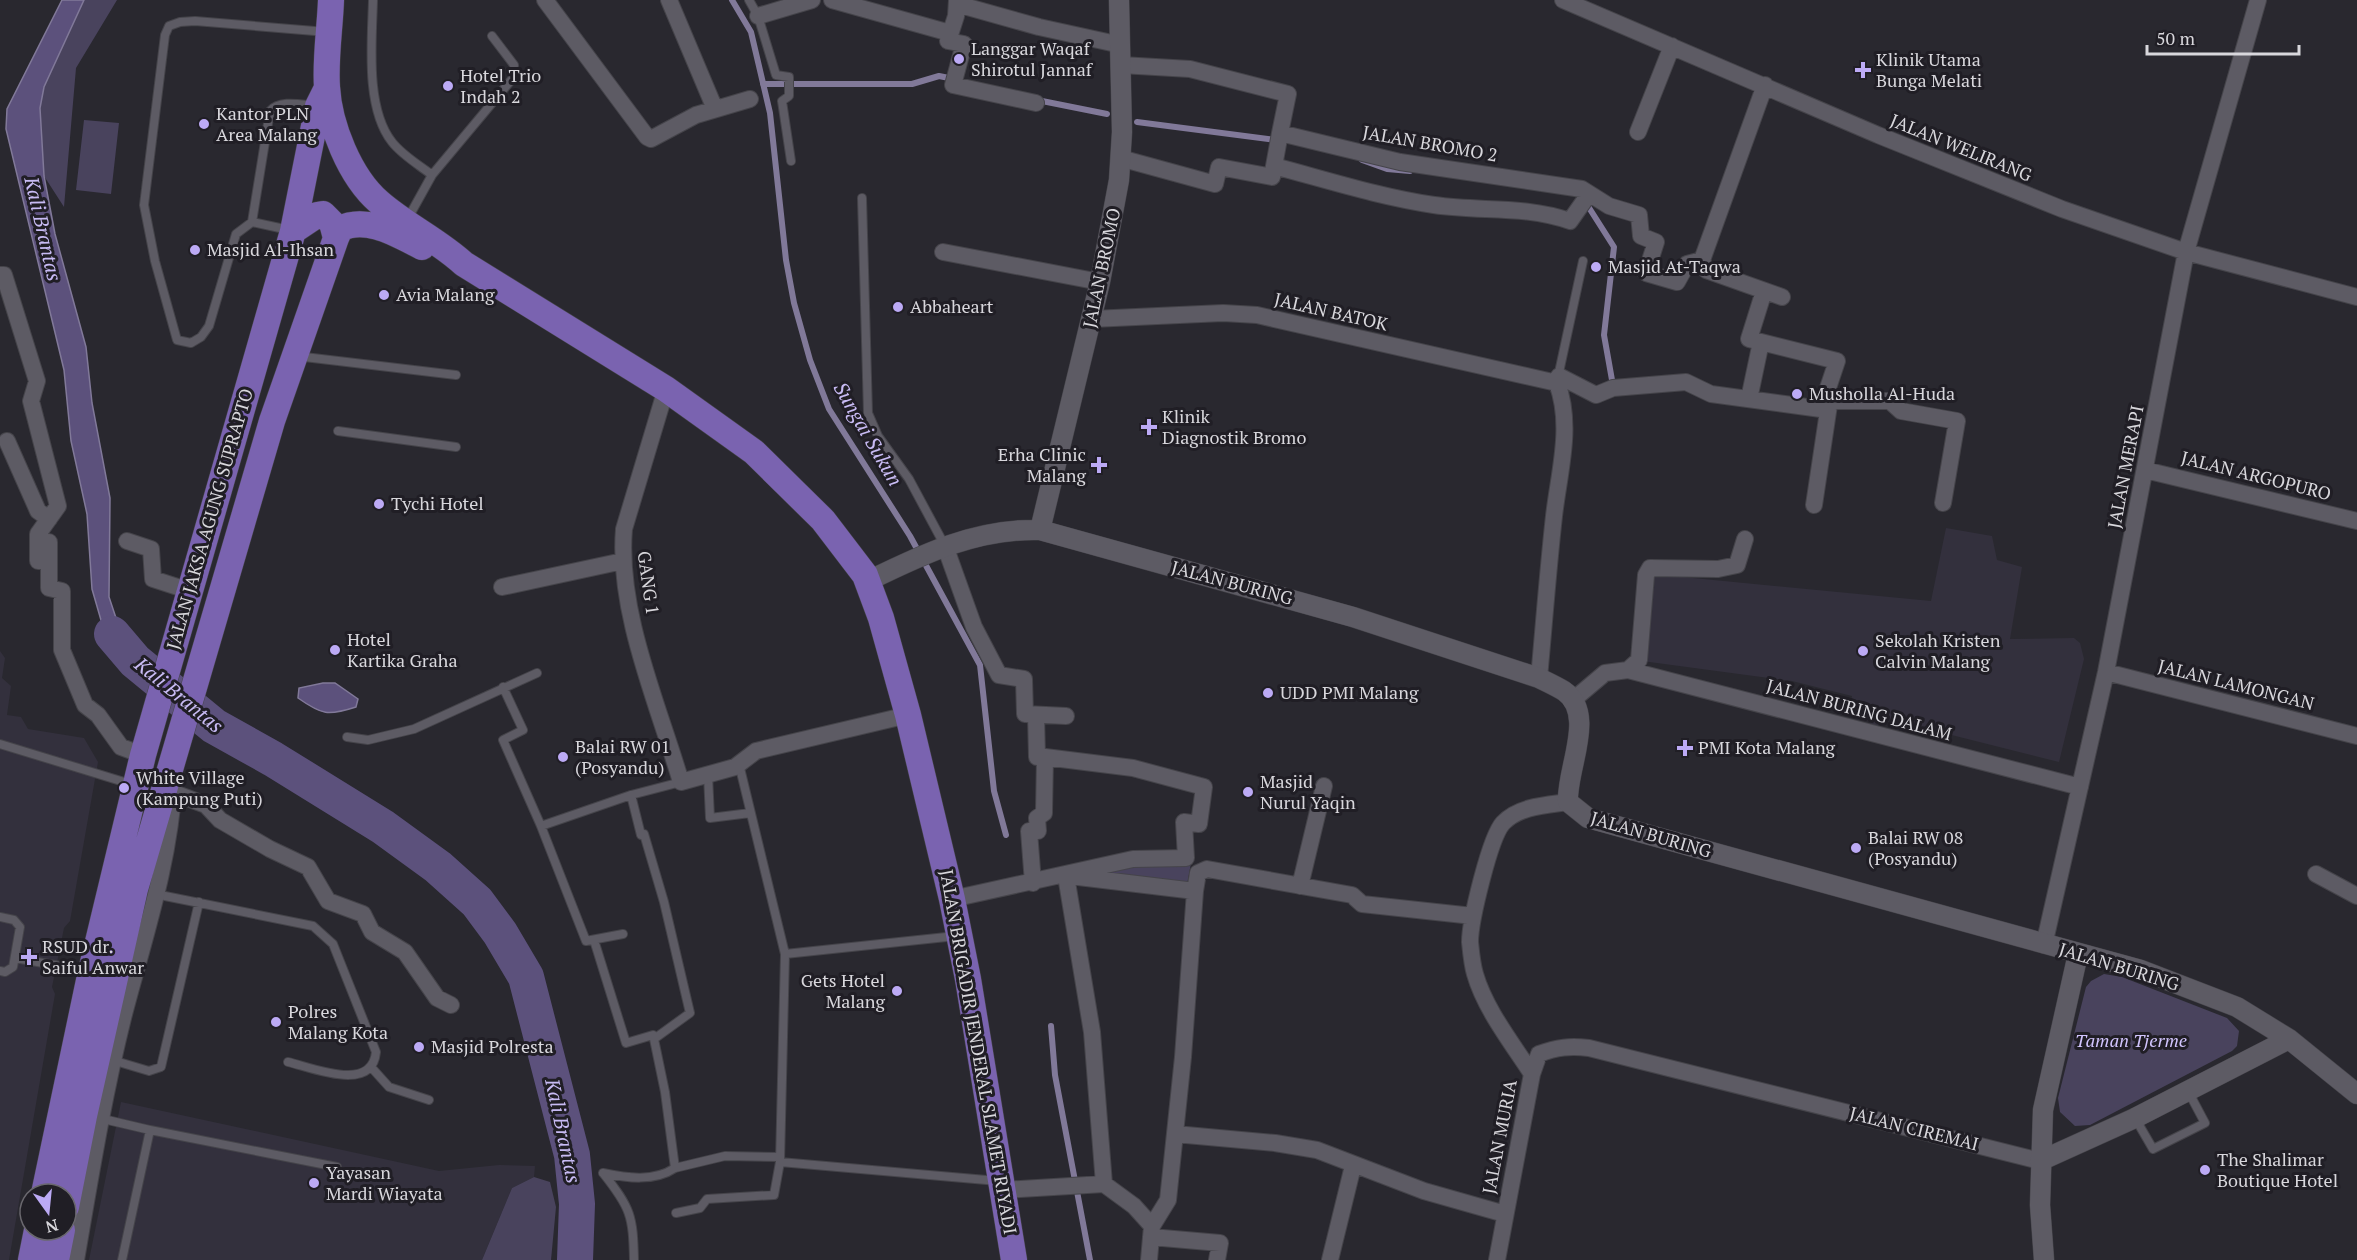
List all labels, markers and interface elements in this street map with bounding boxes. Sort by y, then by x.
scale bar [2147,18,2298,56]
text: 50 m [2156,26,2196,50]
place label: Langgar Waqaf Shirotul Jannaf [971,36,1094,81]
place label: Klinik Utama Bunga Melati [1876,47,1982,92]
marker: Langgar Waqaf Shirotul Jannaf [952,52,966,66]
marker: Klinik Utama Bunga Melati [1854,61,1872,79]
place label: Hotel Trio Indah 2 [460,63,541,108]
marker: Hotel Trio Indah 2 [441,79,455,93]
place label: Kantor PLN Area Malang [216,101,318,146]
street label: JALAN WELIRANG [1887,108,2036,187]
marker: Kantor PLN Area Malang [197,117,211,131]
street label: JALAN BROMO 2 [1361,119,1499,167]
water label: Kali Brantas [18,173,69,284]
street label: JALAN BROMO [1077,205,1125,330]
place label: Masjid Al-Ihsan [207,237,334,261]
marker: Masjid Al-Ihsan [188,243,202,257]
place label: Masjid At-Taqwa [1608,254,1741,278]
marker: Masjid At-Taqwa [1589,260,1603,274]
place label: Avia Malang [396,282,495,306]
street label: JALAN BATOK [1272,286,1391,336]
marker: Avia Malang [377,288,391,302]
place label: Abbaheart [910,294,994,318]
marker: Abbaheart [891,300,905,314]
water label: Sungai Sukun [828,377,909,491]
place label: Musholla Al-Huda [1809,381,1955,405]
street label: JALAN JAKSA AGUNG SUPRAPTO [160,385,258,652]
marker: Musholla Al-Huda [1790,387,1804,401]
street label: JALAN MERAPI [2101,403,2149,530]
place label: Klinik Diagnostik Bromo [1162,404,1306,449]
marker: Klinik Diagnostik Bromo [1140,418,1158,436]
place label: Erha Clinic Malang [998,442,1087,487]
street label: JALAN ARGOPURO [2179,445,2334,505]
marker: Erha Clinic Malang [1090,456,1108,474]
place label: Tychi Hotel [391,491,484,515]
marker: Tychi Hotel [372,497,386,511]
street label: GANG 1 [633,549,665,616]
street label: JALAN BURING [1169,554,1296,610]
place label: Hotel Kartika Graha [347,627,458,672]
place label: Sekolah Kristen Calvin Malang [1875,628,2001,673]
marker: Hotel Kartika Graha [328,643,342,657]
marker: Sekolah Kristen Calvin Malang [1856,644,1870,658]
water label: Kali Brantas [129,650,229,739]
street label: JALAN LAMONGAN [2156,653,2317,715]
street label: JALAN BURING DALAM [1764,673,1955,745]
place label: UDD PMI Malang [1280,680,1419,704]
marker: UDD PMI Malang [1261,686,1275,700]
place label: Balai RW 01 (Posyandu) [575,734,670,779]
place label: PMI Kota Malang [1698,735,1836,759]
marker: PMI Kota Malang [1676,739,1694,757]
marker: Balai RW 01 (Posyandu) [556,750,570,764]
place label: White Village (Kampung Puti) [136,765,263,810]
place label: Masjid Nurul Yaqin [1260,769,1356,814]
marker: White Village (Kampung Puti) [117,781,131,795]
marker: Masjid Nurul Yaqin [1241,785,1255,799]
street label: JALAN BURING [1588,805,1715,863]
place label: Balai RW 08 (Posyandu) [1868,825,1963,870]
marker: Balai RW 08 (Posyandu) [1849,841,1863,855]
street label: JALAN BRIGADIR JENDERAL SLAMET RIYADI [935,867,1023,1236]
place label: RSUD dr. Saiful Anwar [42,934,144,979]
street label: JALAN BURING [2056,936,2183,996]
marker: RSUD dr. Saiful Anwar [20,948,38,966]
place label: Gets Hotel Malang [801,968,886,1013]
marker: Gets Hotel Malang [890,984,904,998]
place label: Polres Malang Kota [288,999,388,1044]
marker: Polres Malang Kota [269,1015,283,1029]
park label: Taman Tjerme [2075,1028,2187,1052]
place label: Masjid Polresta [431,1034,554,1058]
marker: Masjid Polresta [412,1040,426,1054]
water label: Kali Brantas [539,1075,588,1186]
street label: JALAN MURIA [1476,1077,1522,1196]
street label: JALAN CIREMAI [1847,1100,1981,1156]
place label: The Shalimar Boutique Hotel [2217,1147,2338,1192]
place label: Yayasan Mardi Wiayata [326,1160,443,1205]
marker: The Shalimar Boutique Hotel [2198,1163,2212,1177]
marker: Yayasan Mardi Wiayata [307,1176,321,1190]
north arrow [18,1182,78,1242]
text: N [43,1214,61,1239]

